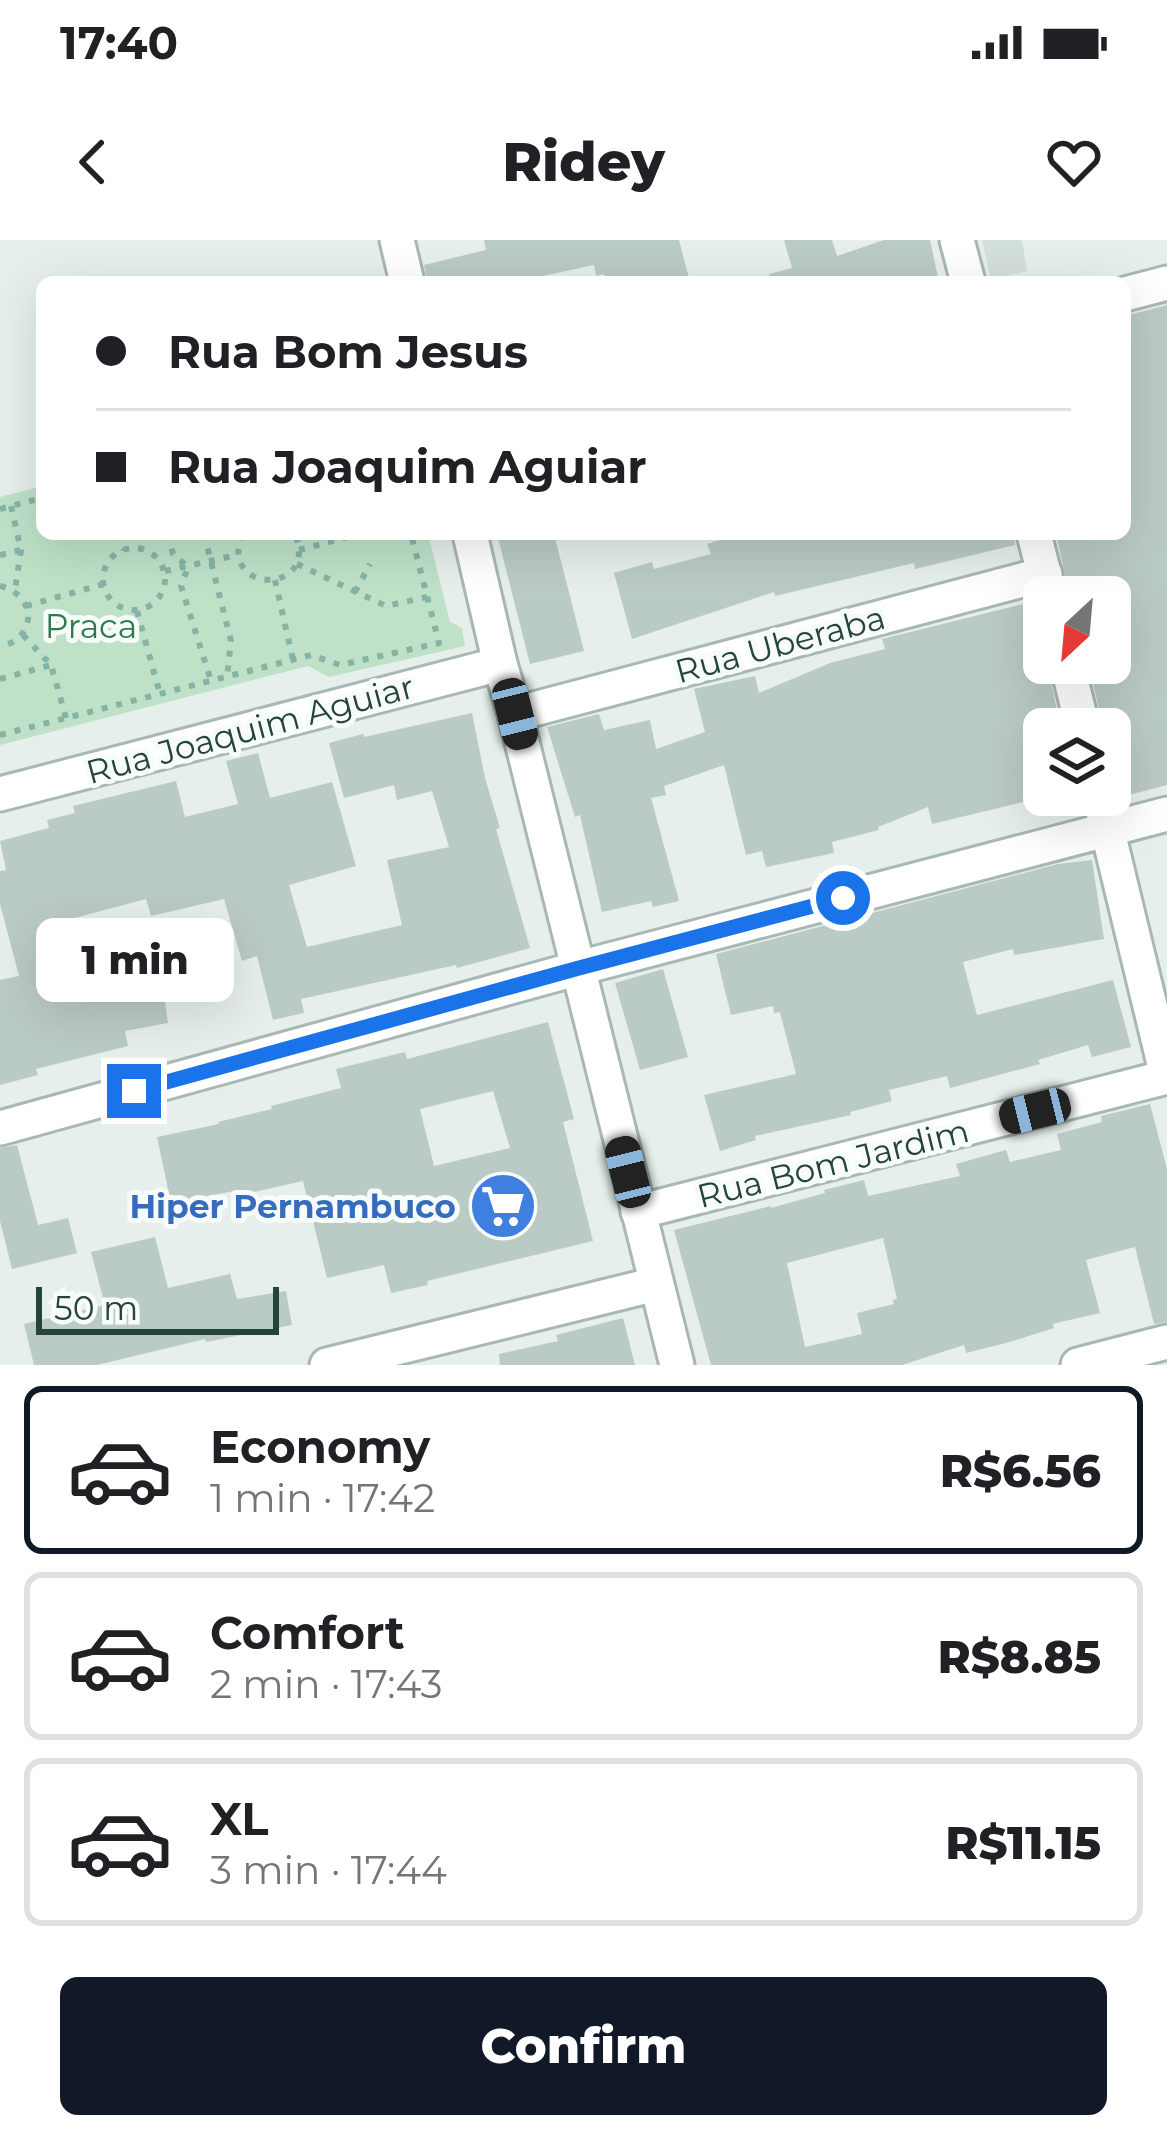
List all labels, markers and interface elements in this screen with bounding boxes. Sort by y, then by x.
text: 17:40 [60,15,178,70]
icon: back [60,129,126,195]
text: Ridey [502,129,665,195]
icon: heart [1041,129,1107,195]
text: Rua Bom Jesus [168,324,528,379]
text: Rua Joaquim Aguiar [168,439,647,494]
north arrow [1023,576,1131,684]
map controls [1023,576,1131,816]
street label: Rua Uberaba [671,597,889,691]
park label: Praca [45,606,137,646]
street label: Rua Joaquim Aguiar [82,666,418,792]
car [489,675,541,753]
button: layers [1023,708,1131,816]
route start [816,871,870,925]
callout: 1 min [35,917,233,1001]
text: 1 min [81,936,189,984]
route end [107,1064,161,1118]
car [996,1085,1074,1137]
street label: Rua Bom Jardim [693,1110,973,1216]
car [602,1133,654,1211]
supermarket icon: Hiper Pernambuco [468,1171,538,1241]
place label: Hiper Pernambuco [129,1186,456,1226]
scale bar [36,1281,279,1334]
text: 50 m [54,1288,138,1328]
icon: car [66,1416,174,1524]
text: Economy [210,1419,430,1474]
text: R$6.56 [940,1443,1101,1498]
text: 1 min · 17:42 [210,1474,435,1522]
icon: car [66,1602,174,1710]
text: Comfort [210,1605,405,1660]
text: R$8.85 [937,1629,1101,1684]
text: 2 min · 17:43 [210,1660,443,1708]
icon: car [66,1788,174,1896]
text: XL [210,1791,268,1846]
text: R$11.15 [945,1815,1101,1870]
text: 3 min · 17:44 [210,1846,447,1894]
button: Confirm [60,1977,1107,2115]

